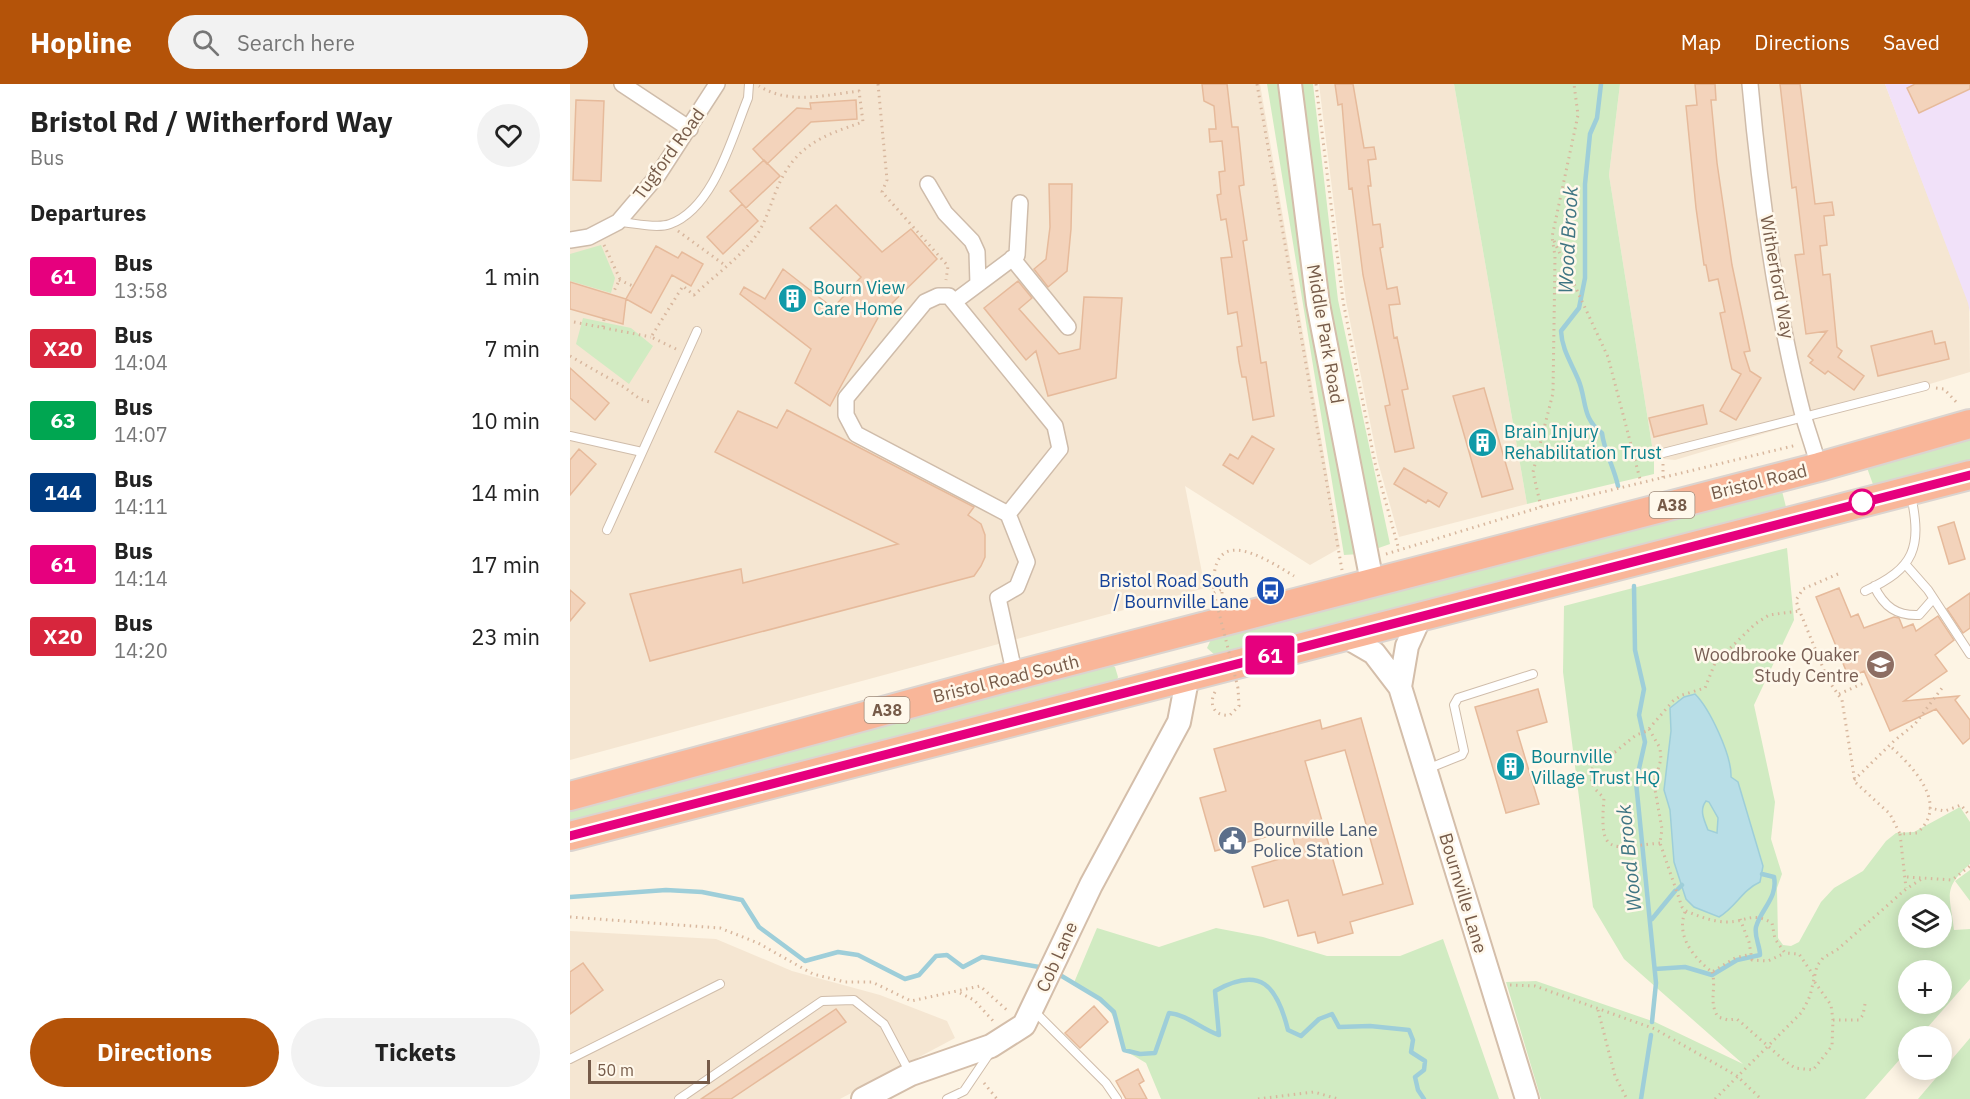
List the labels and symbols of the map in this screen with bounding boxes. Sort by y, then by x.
street label: Tugford Road [628,103,710,204]
water label: Wood Brook [1551,185,1584,294]
street label: Witherford Way [1755,213,1800,340]
street label: Middle Park Road [1302,262,1349,405]
place label: Bourn View Care Home [813,276,905,320]
building icon: Bourn View Care Home [776,282,808,314]
place label: Brain Injury Rehabilitation Trust [1504,420,1662,464]
building icon: Brain Injury Rehabilitation Trust [1467,426,1499,458]
street label: Bristol Road [1708,458,1809,505]
unlabelled marker [1849,489,1875,515]
road number: A38 [1650,492,1694,518]
place label: Bristol Road South / Bournville Lane [1099,569,1249,613]
bus stop icon: Bristol Road South / Bournville Lane [1254,575,1286,607]
line badge: 61 [1243,636,1297,674]
place label: Woodbrooke Quaker Study Centre [1694,643,1859,687]
street label: Bristol Road South [930,649,1081,708]
school or university icon: Woodbrooke Quaker Study Centre [1864,649,1896,681]
road number: A38 [864,697,910,723]
place label: Bournville Village Trust HQ [1531,745,1660,789]
building icon: Bournville Village Trust HQ [1494,751,1526,783]
water label: Wood Brook [1609,803,1648,913]
place label: Bournville Lane Police Station [1253,818,1378,862]
public building icon: Bournville Lane Police Station [1216,824,1248,856]
street label: Bournville Lane [1434,830,1493,956]
street label: Cob Lane [1031,918,1082,996]
scale bar [588,1057,710,1084]

